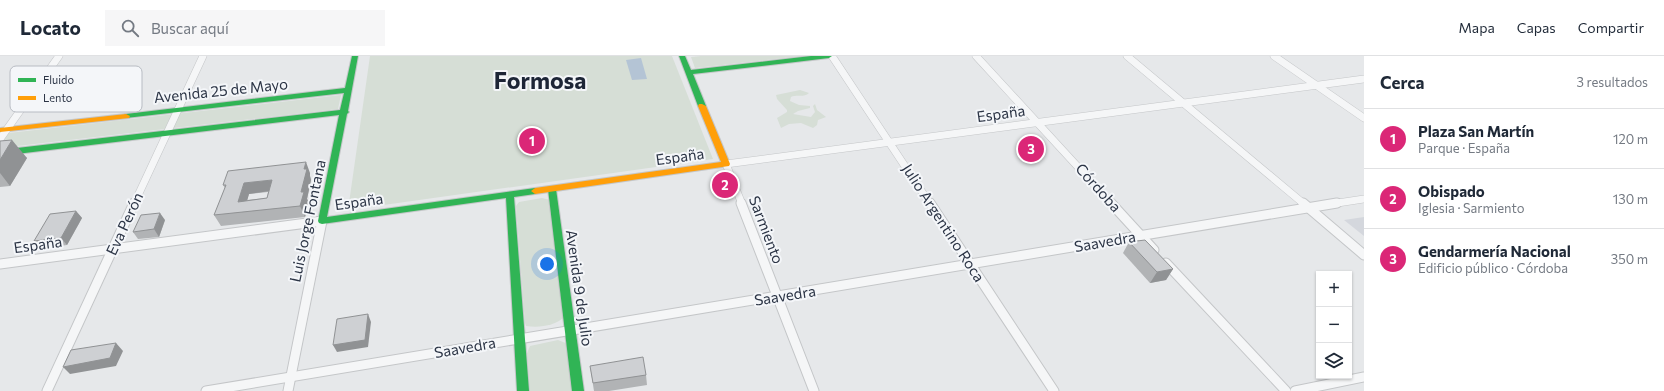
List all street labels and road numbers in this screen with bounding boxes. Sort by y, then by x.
street label: Avenida 25 de Mayo [153,74,289,106]
street label: España [975,101,1026,125]
street label: España [654,144,705,168]
street label: Luis Jorge Fontana [285,158,329,284]
street label: Córdoba [1072,159,1125,215]
street label: Julio Argentino Roca [899,160,989,285]
street label: Eva Perón [102,189,146,258]
street label: España [333,189,384,213]
street label: Sarmiento [746,193,788,266]
street label: Saavedra [1073,227,1137,255]
street label: Avenida 9 de Julio [563,228,597,347]
street label: España [12,232,63,256]
street label: Saavedra [753,281,817,309]
street label: Saavedra [433,333,497,361]

